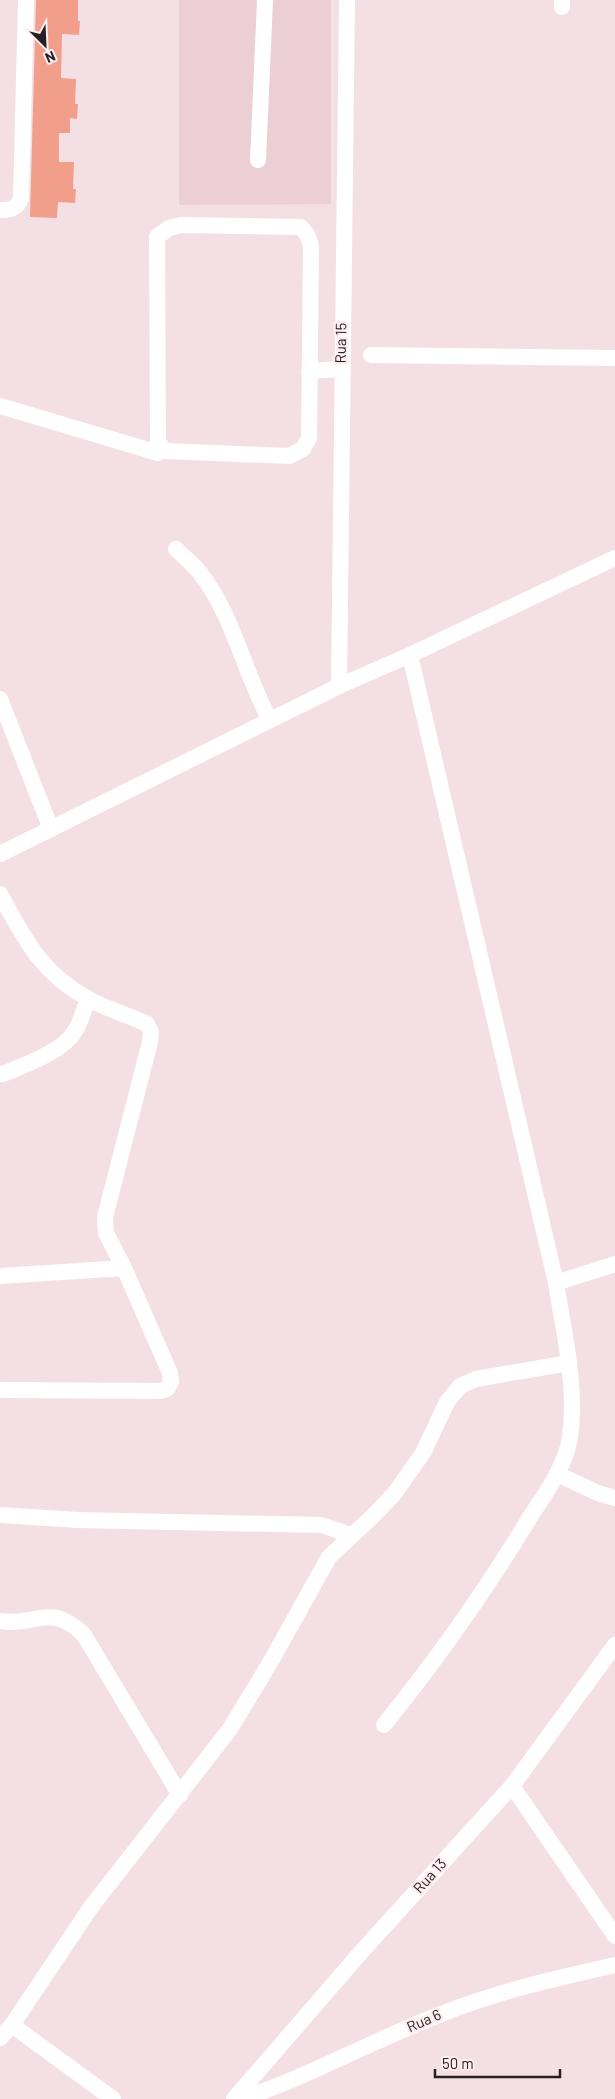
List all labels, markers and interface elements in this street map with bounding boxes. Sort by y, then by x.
north arrow [20,20,70,70]
text: N [43,48,58,67]
street label: Rua 15 [331,322,349,364]
street label: Rua 13 [409,1854,450,1897]
street label: Rua 6 [404,2005,444,2036]
scale bar [435,2046,560,2078]
text: 50 m [442,2054,474,2072]

